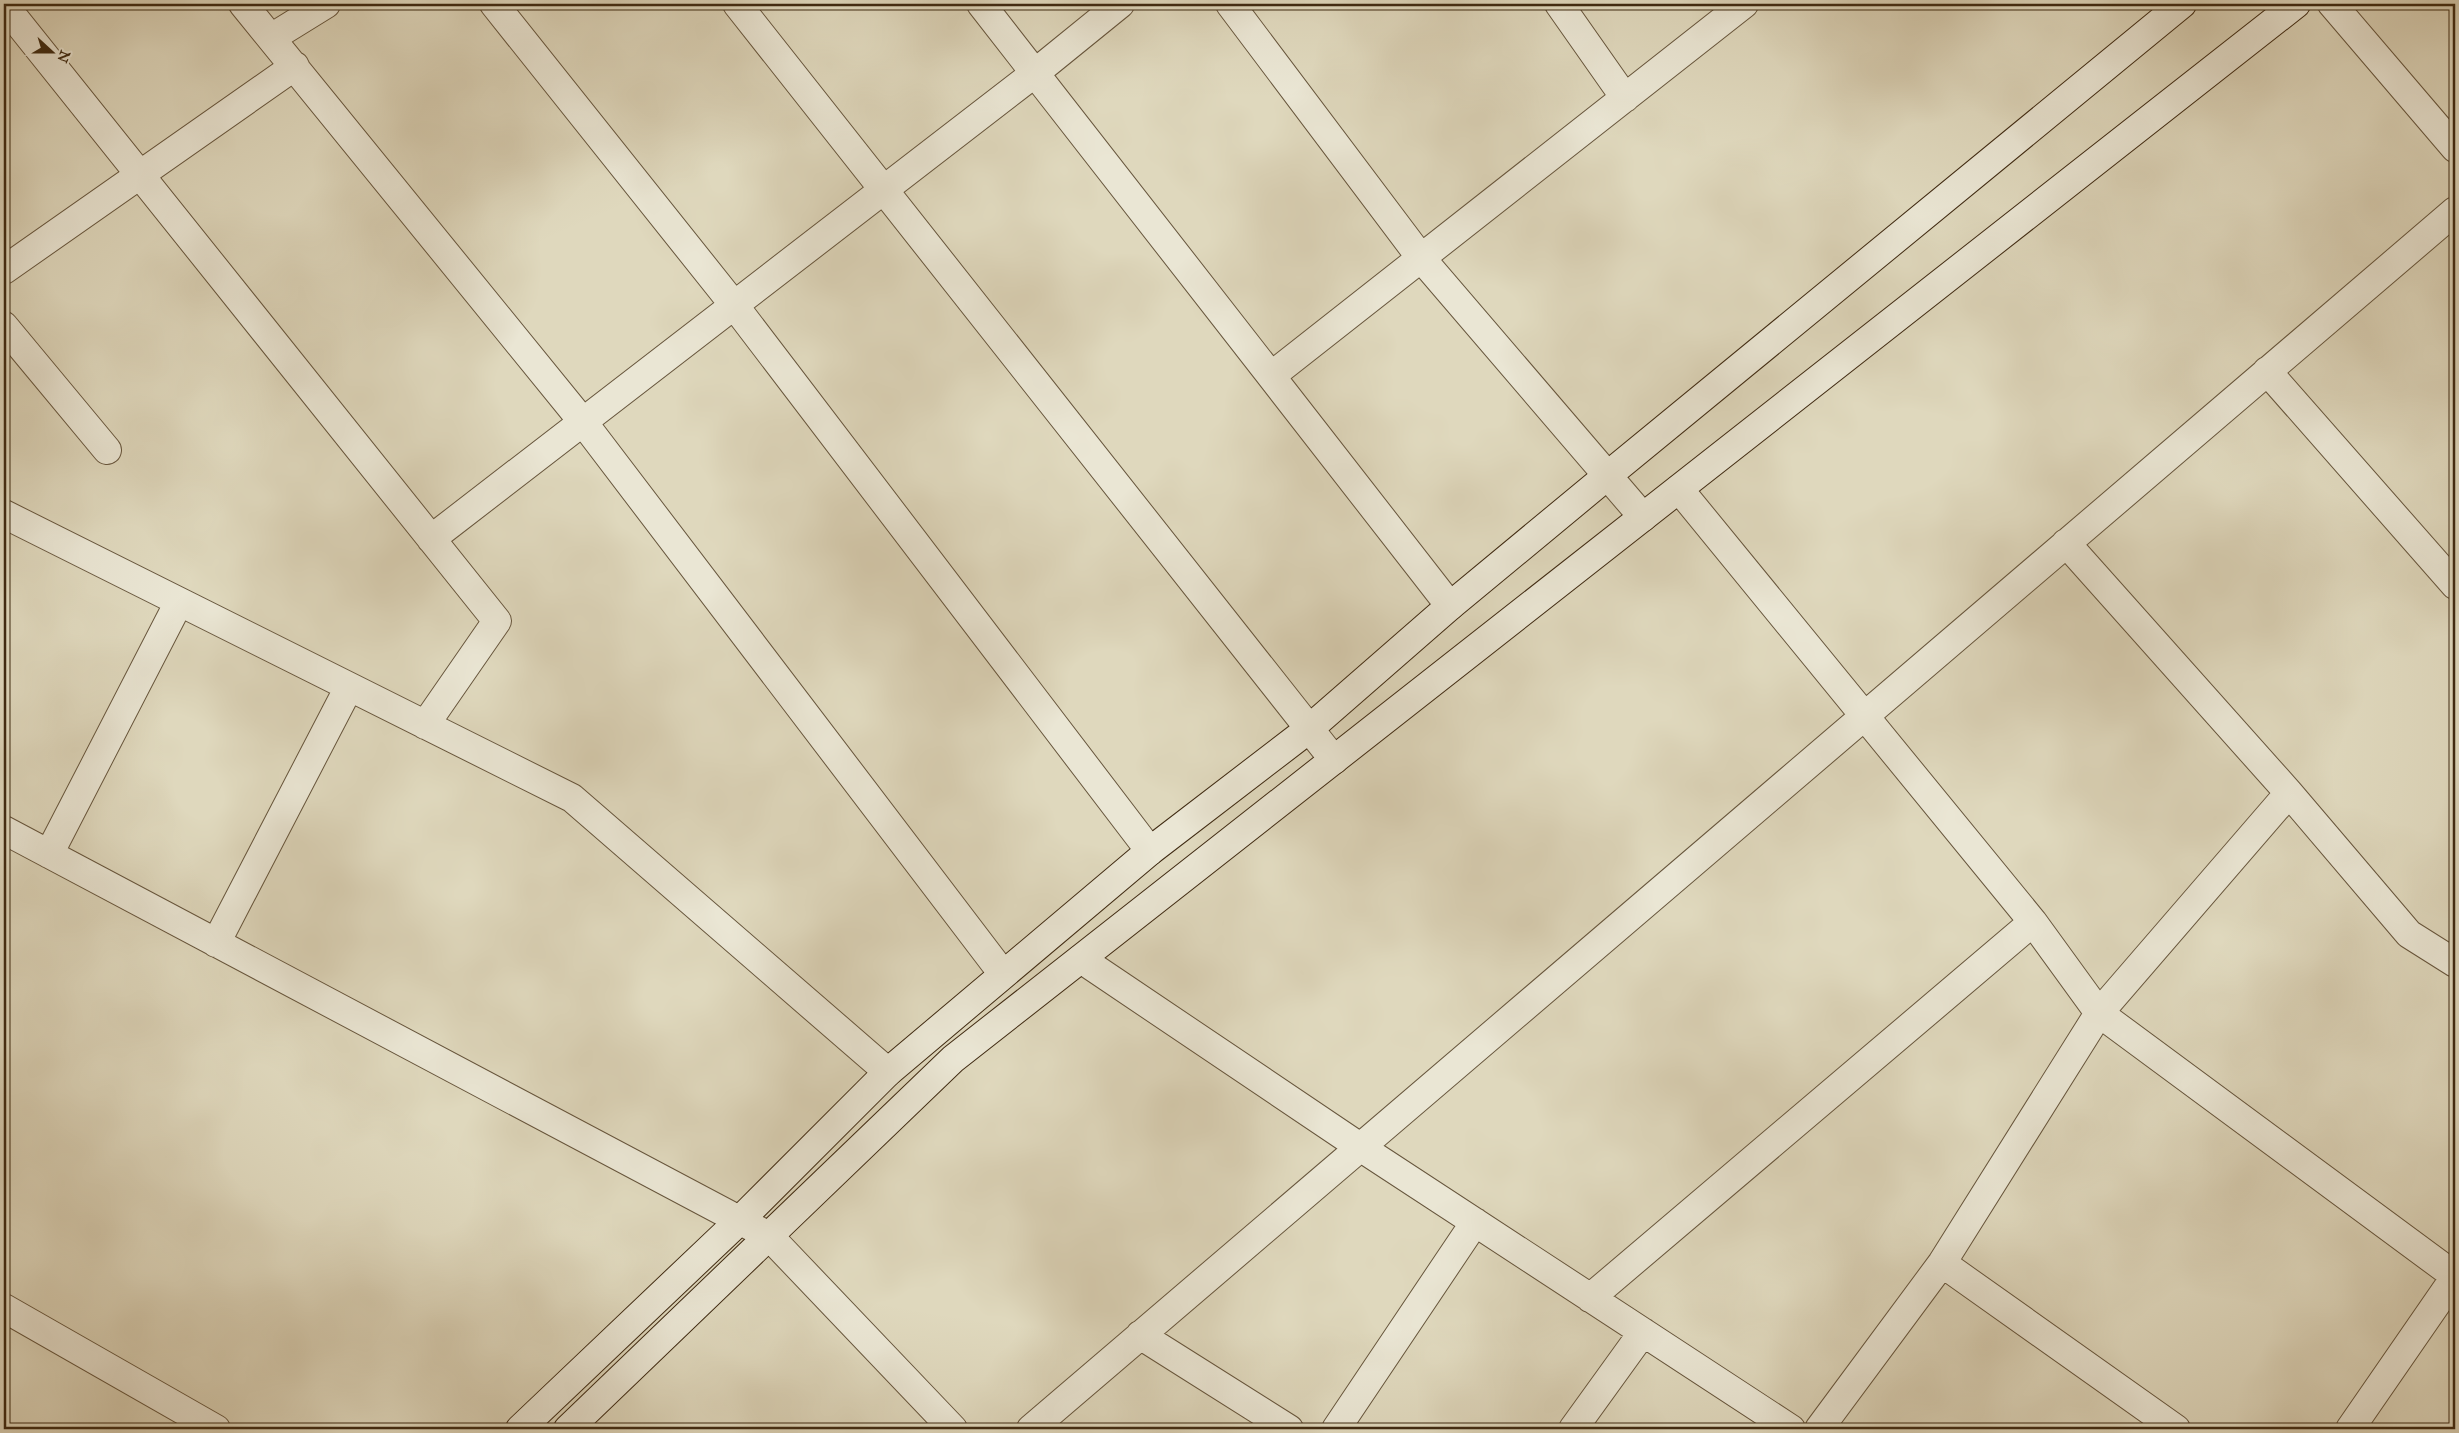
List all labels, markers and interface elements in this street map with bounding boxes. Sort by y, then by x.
north arrow [28,28,78,78]
text: N [54,48,74,65]

